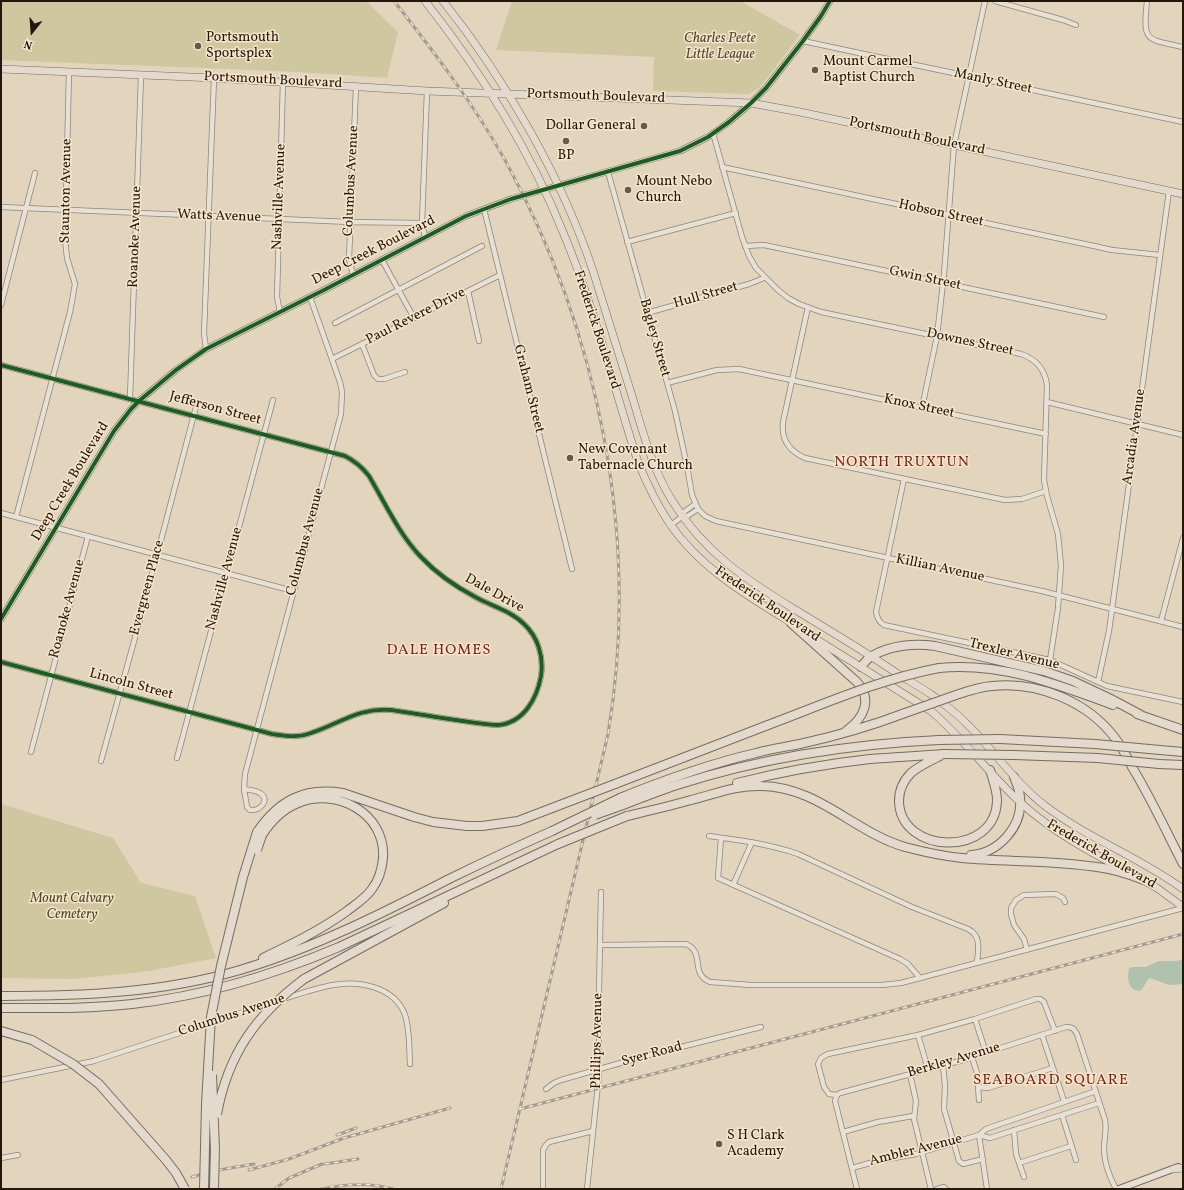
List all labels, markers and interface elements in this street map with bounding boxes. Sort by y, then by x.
north arrow [12,12,52,52]
place label: Portsmouth Sportsplex [206,30,279,62]
park label: Charles Peete Little League [684,31,756,64]
text: N [22,36,34,52]
marker: Portsmouth Sportsplex [193,41,203,51]
place label: Mount Carmel Baptist Church [823,54,915,86]
marker: Mount Carmel Baptist Church [810,65,820,75]
street label: Manly Street [952,66,1034,98]
street label: Portsmouth Boulevard [203,69,343,93]
street label: Portsmouth Boulevard [526,86,666,108]
street label: Portsmouth Boulevard [847,114,987,160]
place label: Dollar General [546,118,636,134]
marker: Dollar General [639,121,649,131]
street label: Columbus Avenue [341,125,363,237]
marker: BP [561,136,571,146]
street label: Staunton Avenue [58,138,76,244]
street label: Nashville Avenue [270,144,290,250]
place label: BP [558,148,574,164]
place label: Mount Nebo Church [636,174,712,206]
marker: Mount Nebo Church [623,185,633,195]
street label: Roanoke Avenue [126,186,146,288]
street label: Hobson Street [897,197,985,231]
street label: Watts Avenue [177,207,261,227]
street label: Deep Creek Boulevard [310,213,438,289]
street label: Gwin Street [887,263,963,295]
street label: Frederick Boulevard [569,269,623,391]
street label: Hull Street [672,279,740,313]
street label: Paul Revere Drive [364,285,468,349]
street label: Bagley Street [635,297,673,379]
street label: Downes Street [925,326,1015,360]
street label: Graham Street [509,343,547,435]
street label: Arcadia Avenue [1120,388,1150,486]
street label: Jefferson Street [167,389,263,429]
street label: Knox Street [882,391,956,423]
street label: Deep Creek Boulevard [29,419,113,545]
place label: New Covenant Tabernacle Church [578,442,693,474]
marker: New Covenant Tabernacle Church [565,453,575,463]
district label: NORTH TRUXTUN [834,454,970,472]
street label: Columbus Avenue [284,486,328,598]
street label: Nashville Avenue [203,525,247,633]
street label: Evergreen Place [127,539,169,637]
street label: Killian Avenue [894,551,986,587]
street label: Roanoke Avenue [47,558,89,660]
street label: Frederick Boulevard [711,563,823,647]
street label: Dale Drive [462,571,526,617]
street label: Trexler Avenue [967,636,1061,674]
district label: DALE HOMES [386,642,492,660]
street label: Lincoln Street [87,666,175,704]
street label: Frederick Boulevard [1043,817,1159,893]
park label: Mount Calvary Cemetery [30,891,114,924]
street label: Columbus Avenue [177,991,287,1041]
street label: Phillips Avenue [589,993,607,1089]
street label: Syer Road [620,1039,684,1071]
street label: Berkley Avenue [906,1040,1002,1082]
district label: SEABOARD SQUARE [973,1072,1129,1090]
place label: S H Clark Academy [727,1128,785,1160]
street label: Ambler Avenue [868,1131,964,1171]
marker: S H Clark Academy [714,1139,724,1149]

